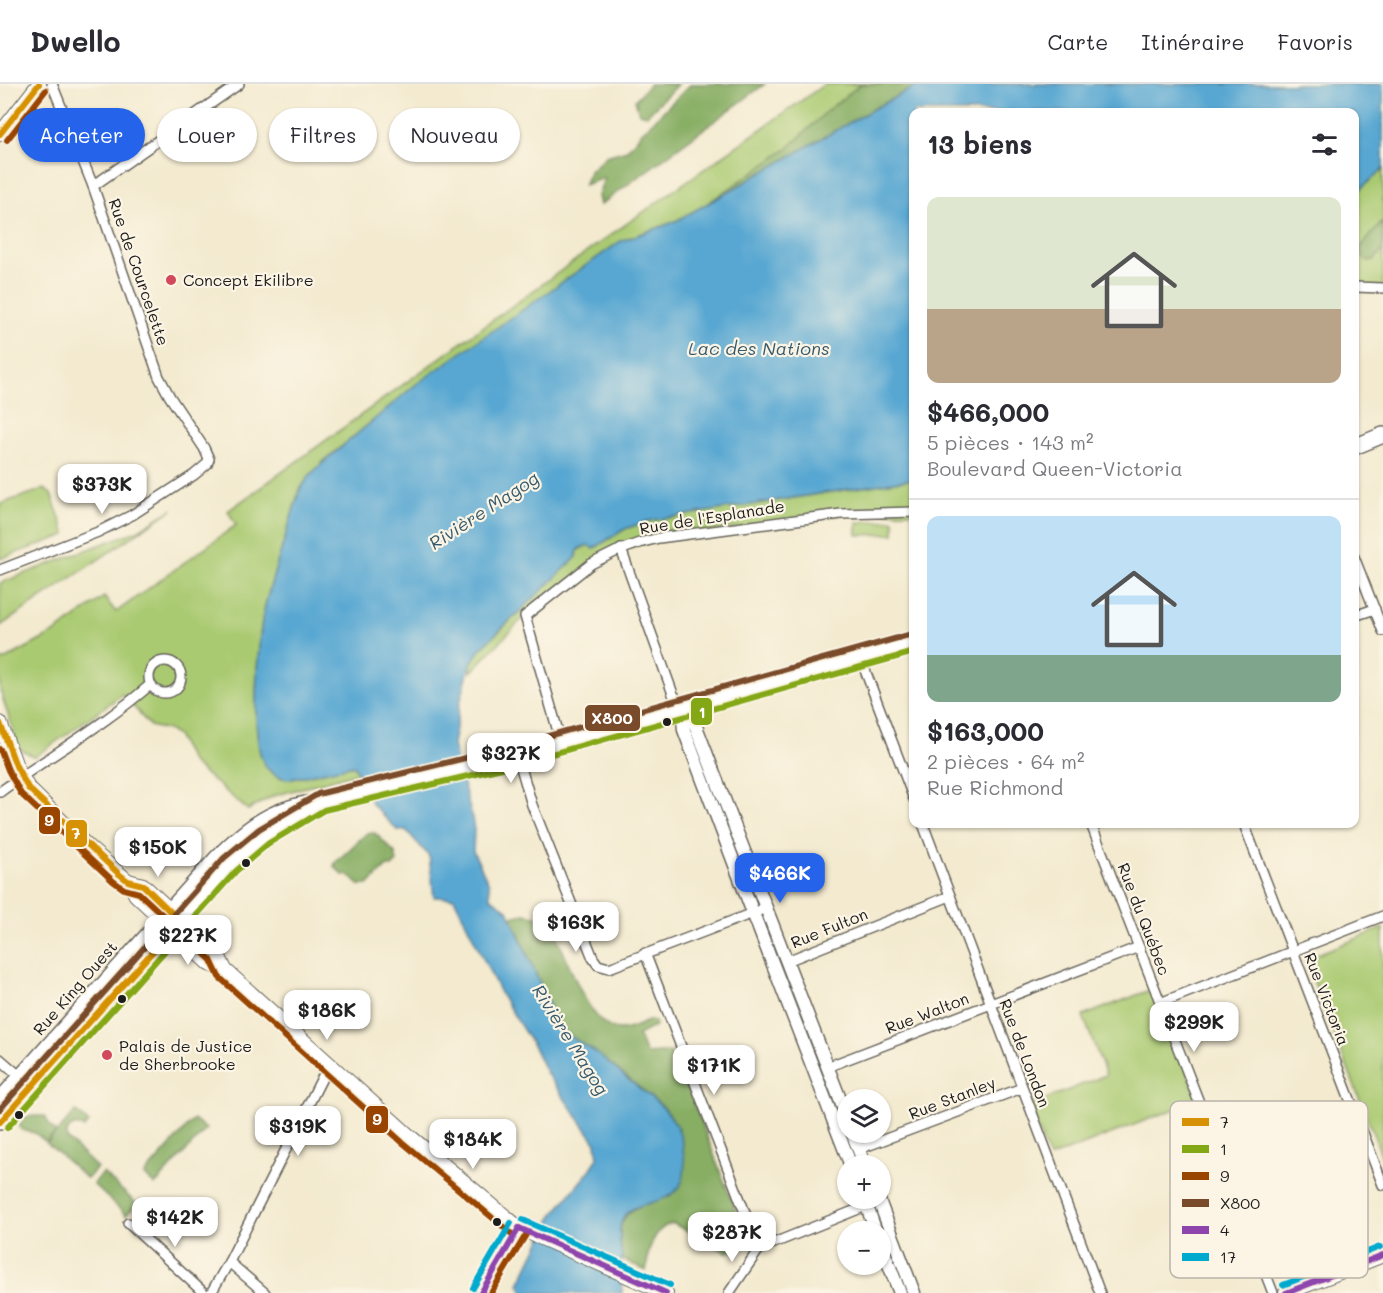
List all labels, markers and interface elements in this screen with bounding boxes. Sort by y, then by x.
text: Dwello [30,23,120,59]
text: Carte [1047,28,1108,55]
text: Itinéraire [1141,28,1244,55]
text: Favoris [1277,28,1353,55]
chip: Acheter [18,108,145,162]
chip: Louer [157,108,257,162]
chip: Filtres [269,108,377,162]
chip: Nouveau [389,108,520,162]
text: 13 biens [927,127,1032,161]
icon: filters [1308,128,1341,161]
street label: Rue de Courcelette [104,196,174,348]
icon: home [1080,236,1188,344]
place label: Concept Ekilibre [183,269,314,290]
marker: Concept Ekilibre [164,273,178,287]
water label: Lac des Nations [688,336,830,360]
text: $466,000 [927,395,1049,429]
text: 5 pièces · 143 m² [927,429,1094,455]
text: Boulevard Queen-Victoria [927,455,1183,481]
pin: $373K [60,464,144,515]
water label: Rivière Magog [424,466,543,555]
text: $373K [72,470,132,496]
street label: Rue de l'Esplanade [638,495,786,538]
icon: home [1080,555,1188,663]
line badge: 1 [690,697,713,726]
text: 1 [698,701,706,722]
line badge: X800 [584,704,641,732]
text: X800 [591,707,633,728]
text: $163,000 [927,714,1044,748]
unlabelled marker [661,716,673,728]
pin: $327K [469,733,553,784]
text: $327K [481,739,541,765]
text: 2 pièces · 64 m² [927,748,1084,774]
text: Rue Richmond [927,774,1063,800]
line badge: 9 [38,806,61,835]
text: 9 [44,809,54,830]
line badge: 7 [65,819,88,848]
text: 7 [72,822,81,843]
pin: $150K [116,827,200,878]
text: $150K [129,833,187,859]
pin: $466K [738,853,822,904]
unlabelled marker [240,857,252,869]
text: $466K [749,859,811,885]
street label: Rue du Québec [1113,860,1176,978]
pin: $163K [534,902,618,953]
street label: Rue Fulton [787,903,870,952]
text: $163K [547,908,605,934]
pin: $227K [146,915,230,966]
text: $227K [158,921,218,947]
street label: Rue King Ouest [28,936,121,1039]
street label: Rue Victoria [1300,949,1355,1048]
water label: Rivière Magog [527,980,614,1099]
street label: Rue Walton [882,987,971,1038]
pin: $186K [285,990,369,1041]
unlabelled marker [116,993,128,1005]
text: $186K [298,996,356,1022]
street label: Rue de London [995,996,1056,1110]
pin: $299K [1152,1002,1236,1053]
text: $299K [1164,1008,1224,1034]
place label: Palais de Justice de Sherbrooke [119,1035,252,1074]
pin: $171K [672,1045,756,1096]
marker: Palais de Justice de Sherbrooke [100,1048,114,1062]
text: $171K [687,1051,741,1077]
street label: Rue Stanley [905,1071,998,1124]
map controls [837,1089,891,1275]
button: layers [837,1089,891,1143]
legend [1170,1101,1368,1278]
line badge: 9 [365,1105,389,1134]
pin: $319K [256,1106,340,1157]
text: 9 [372,1108,382,1129]
unlabelled marker [13,1109,25,1121]
text: 7 [1220,1111,1229,1132]
text: $319K [269,1112,327,1138]
pin: $184K [431,1119,515,1170]
text: $184K [443,1125,503,1151]
text: 1 [1220,1138,1227,1159]
button: + [837,1155,891,1209]
text: 9 [1220,1165,1229,1186]
text: X800 [1220,1192,1260,1213]
pin: $142K [133,1197,217,1248]
text: $142K [146,1203,204,1229]
pin: $287K [690,1212,774,1263]
unlabelled marker [491,1216,503,1228]
text: $287K [702,1218,762,1244]
text: 4 [1220,1219,1230,1240]
button: − [837,1221,891,1275]
text: 17 [1220,1246,1236,1267]

